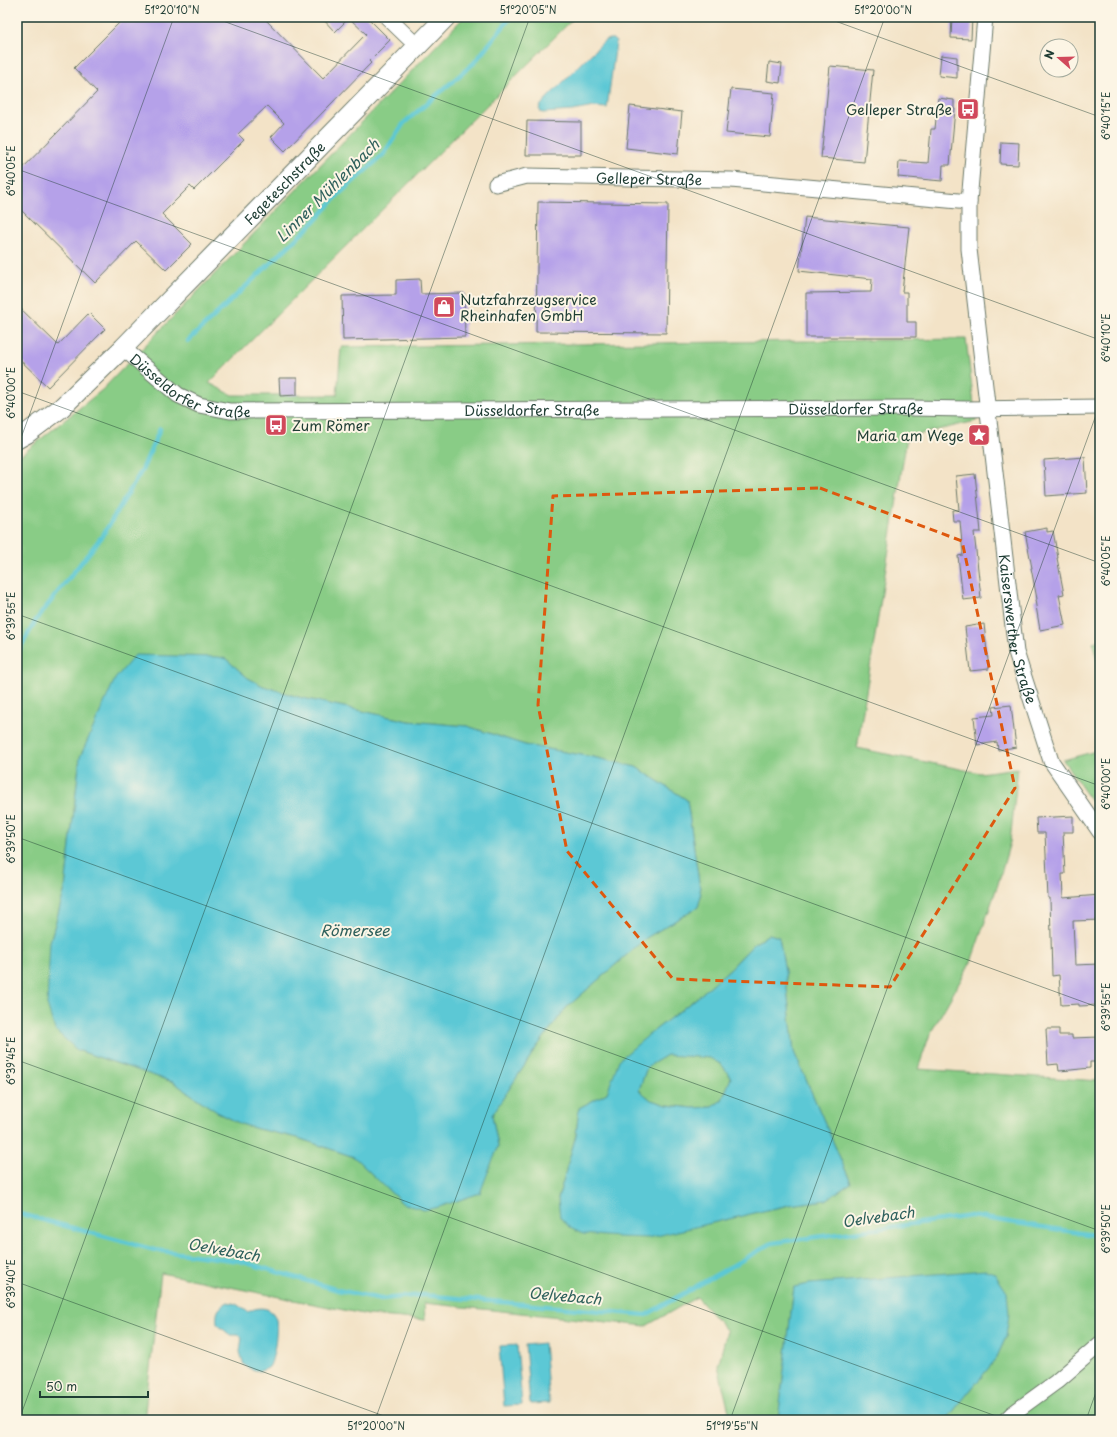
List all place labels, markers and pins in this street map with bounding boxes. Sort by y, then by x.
bus stop icon: Gelleper Straße [955,96,981,122]
place label: Gelleper Straße [846,99,952,120]
place label: Nutzfahrzeugservice Rheinhafen GmbH [460,289,597,326]
shop icon: Nutzfahrzeugservice Rheinhafen GmbH [431,294,457,320]
bus stop icon: Zum Römer [263,412,289,438]
place label: Zum Römer [292,415,370,436]
place icon: Maria am Wege [966,422,992,448]
place label: Maria am Wege [857,425,964,446]

